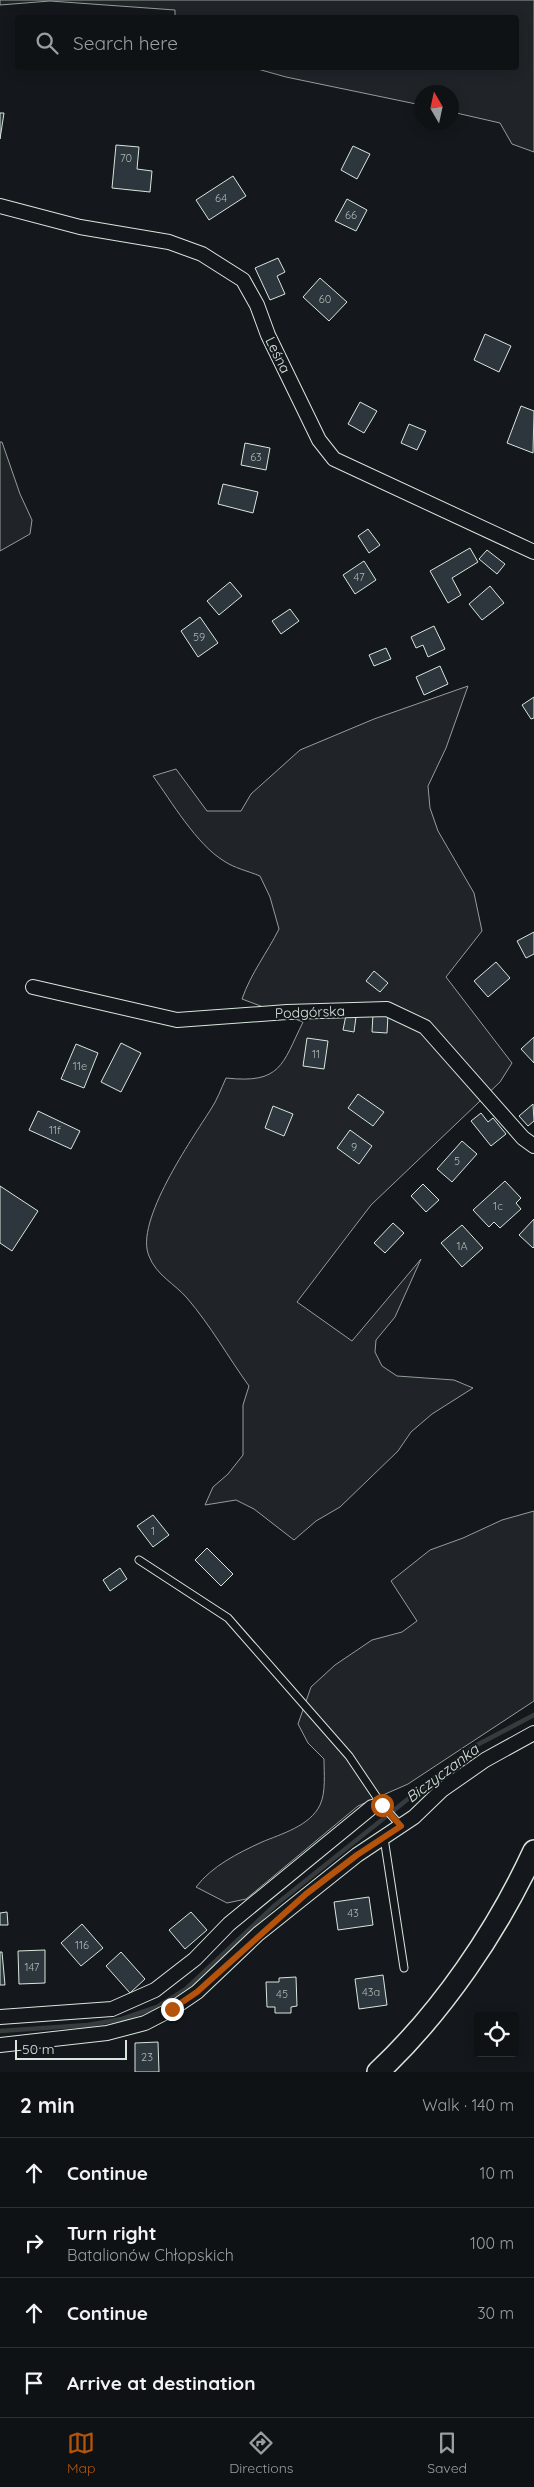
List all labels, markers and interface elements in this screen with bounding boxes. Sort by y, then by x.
search box [15,15,519,70]
icon: search [33,29,61,57]
text: Search here [73,31,178,55]
north arrow [414,85,459,130]
house number: 70 [120,151,132,165]
house number: 64 [215,191,227,205]
house number: 66 [345,208,357,222]
house number: 60 [319,292,331,306]
street label: Leśna [261,334,295,376]
house number: 63 [250,450,262,464]
house number: 47 [353,570,365,584]
house number: 59 [193,630,205,644]
street label: Podgórska [275,1002,345,1022]
house number: 11 [312,1047,320,1061]
house number: 11e [73,1059,87,1073]
house number: 11f [49,1123,61,1137]
house number: 9 [351,1140,357,1154]
house number: 5 [454,1154,460,1168]
house number: 1c [493,1199,503,1213]
house number: 1A [456,1239,468,1253]
house number: 1 [151,1524,155,1538]
water label: Biczyczanka [402,1739,483,1807]
route start [371,1794,394,1817]
house number: 43 [347,1906,359,1920]
house number: 116 [75,1938,89,1952]
house number: 147 [24,1960,40,1974]
house number: 43a [362,1985,380,1999]
house number: 45 [276,1987,288,2001]
route end [161,1998,184,2021]
map controls [474,2012,519,2057]
button: locate [474,2012,519,2057]
scale bar [15,2037,128,2060]
text: 50 m [22,2040,55,2058]
house number: 23 [141,2050,153,2064]
text: 2 min [20,2092,75,2118]
text: Walk · 140 m [422,2095,514,2115]
icon: ahead [20,2159,48,2187]
text: Continue [67,2161,148,2185]
text: 10 m [480,2163,514,2183]
text: Turn right [67,2221,156,2245]
icon: right [20,2229,48,2257]
text: 100 m [470,2233,514,2253]
text: Batalionów Chłopskich [67,2245,234,2265]
icon: ahead [20,2299,48,2327]
text: Continue [67,2301,148,2325]
text: 30 m [477,2303,514,2323]
icon: arrive [20,2369,48,2397]
text: Arrive at destination [67,2371,256,2395]
tab: Map [67,2429,95,2477]
tab: Directions [229,2429,293,2477]
tab: Saved [427,2429,467,2477]

